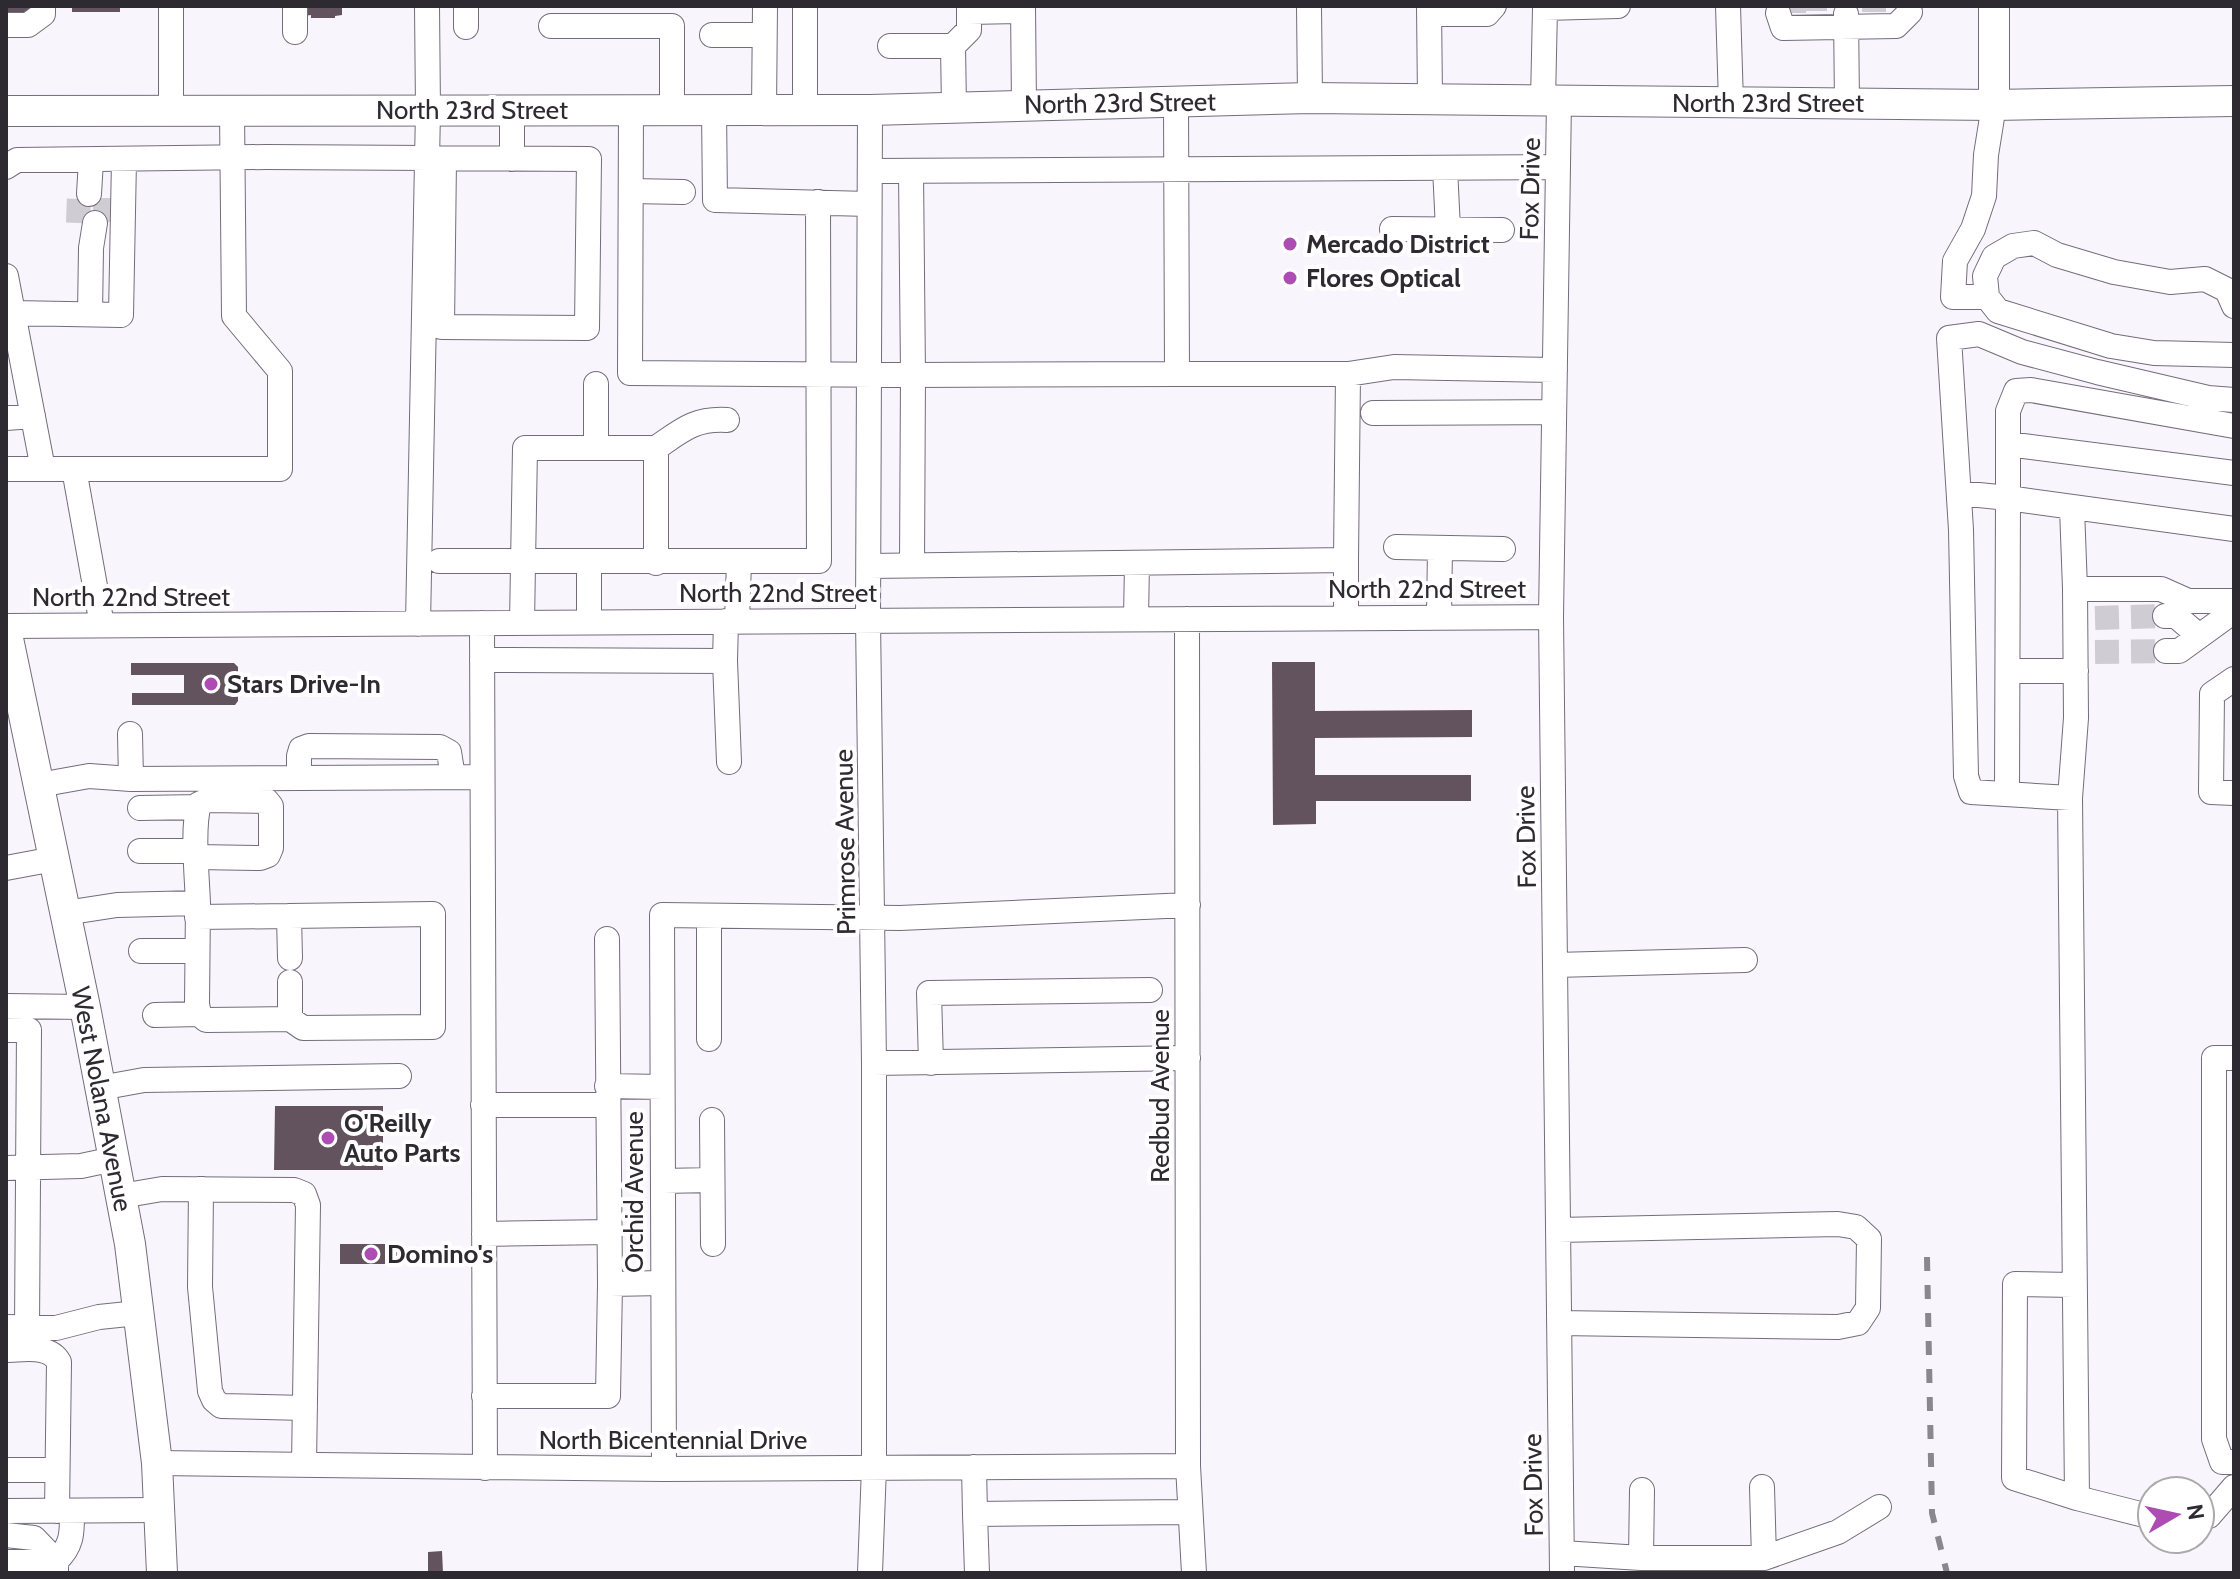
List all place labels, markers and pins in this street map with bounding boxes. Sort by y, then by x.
place label: Mercado District [1306,228,1490,260]
marker: Mercado District [1281,235,1299,253]
place label: Flores Optical [1306,262,1461,294]
marker: Flores Optical [1281,269,1299,287]
place label: Stars Drive-In [227,668,381,700]
marker: Stars Drive-In [202,675,220,693]
place label: O'Reilly Auto Parts [344,1107,460,1169]
marker: O'Reilly Auto Parts [319,1129,337,1147]
place label: Domino's [387,1238,493,1270]
marker: Domino's [362,1245,380,1263]

